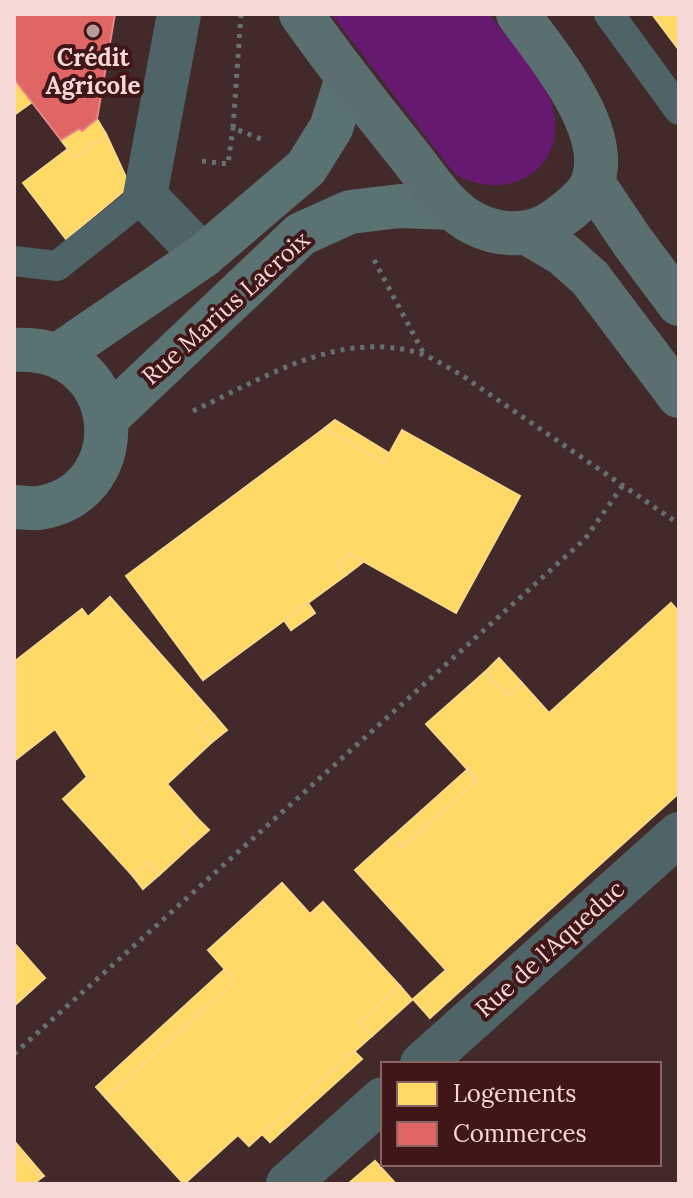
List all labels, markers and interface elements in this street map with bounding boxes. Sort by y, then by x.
marker: Crédit Agricole [84,22,102,40]
place label: Crédit Agricole [46,42,141,101]
street label: Rue Marius Lacroix [135,224,316,391]
street label: Rue de l'Aqueduc [469,873,631,1024]
legend [381,1062,661,1166]
text: Logements [453,1078,576,1109]
text: Commerces [453,1118,587,1149]

